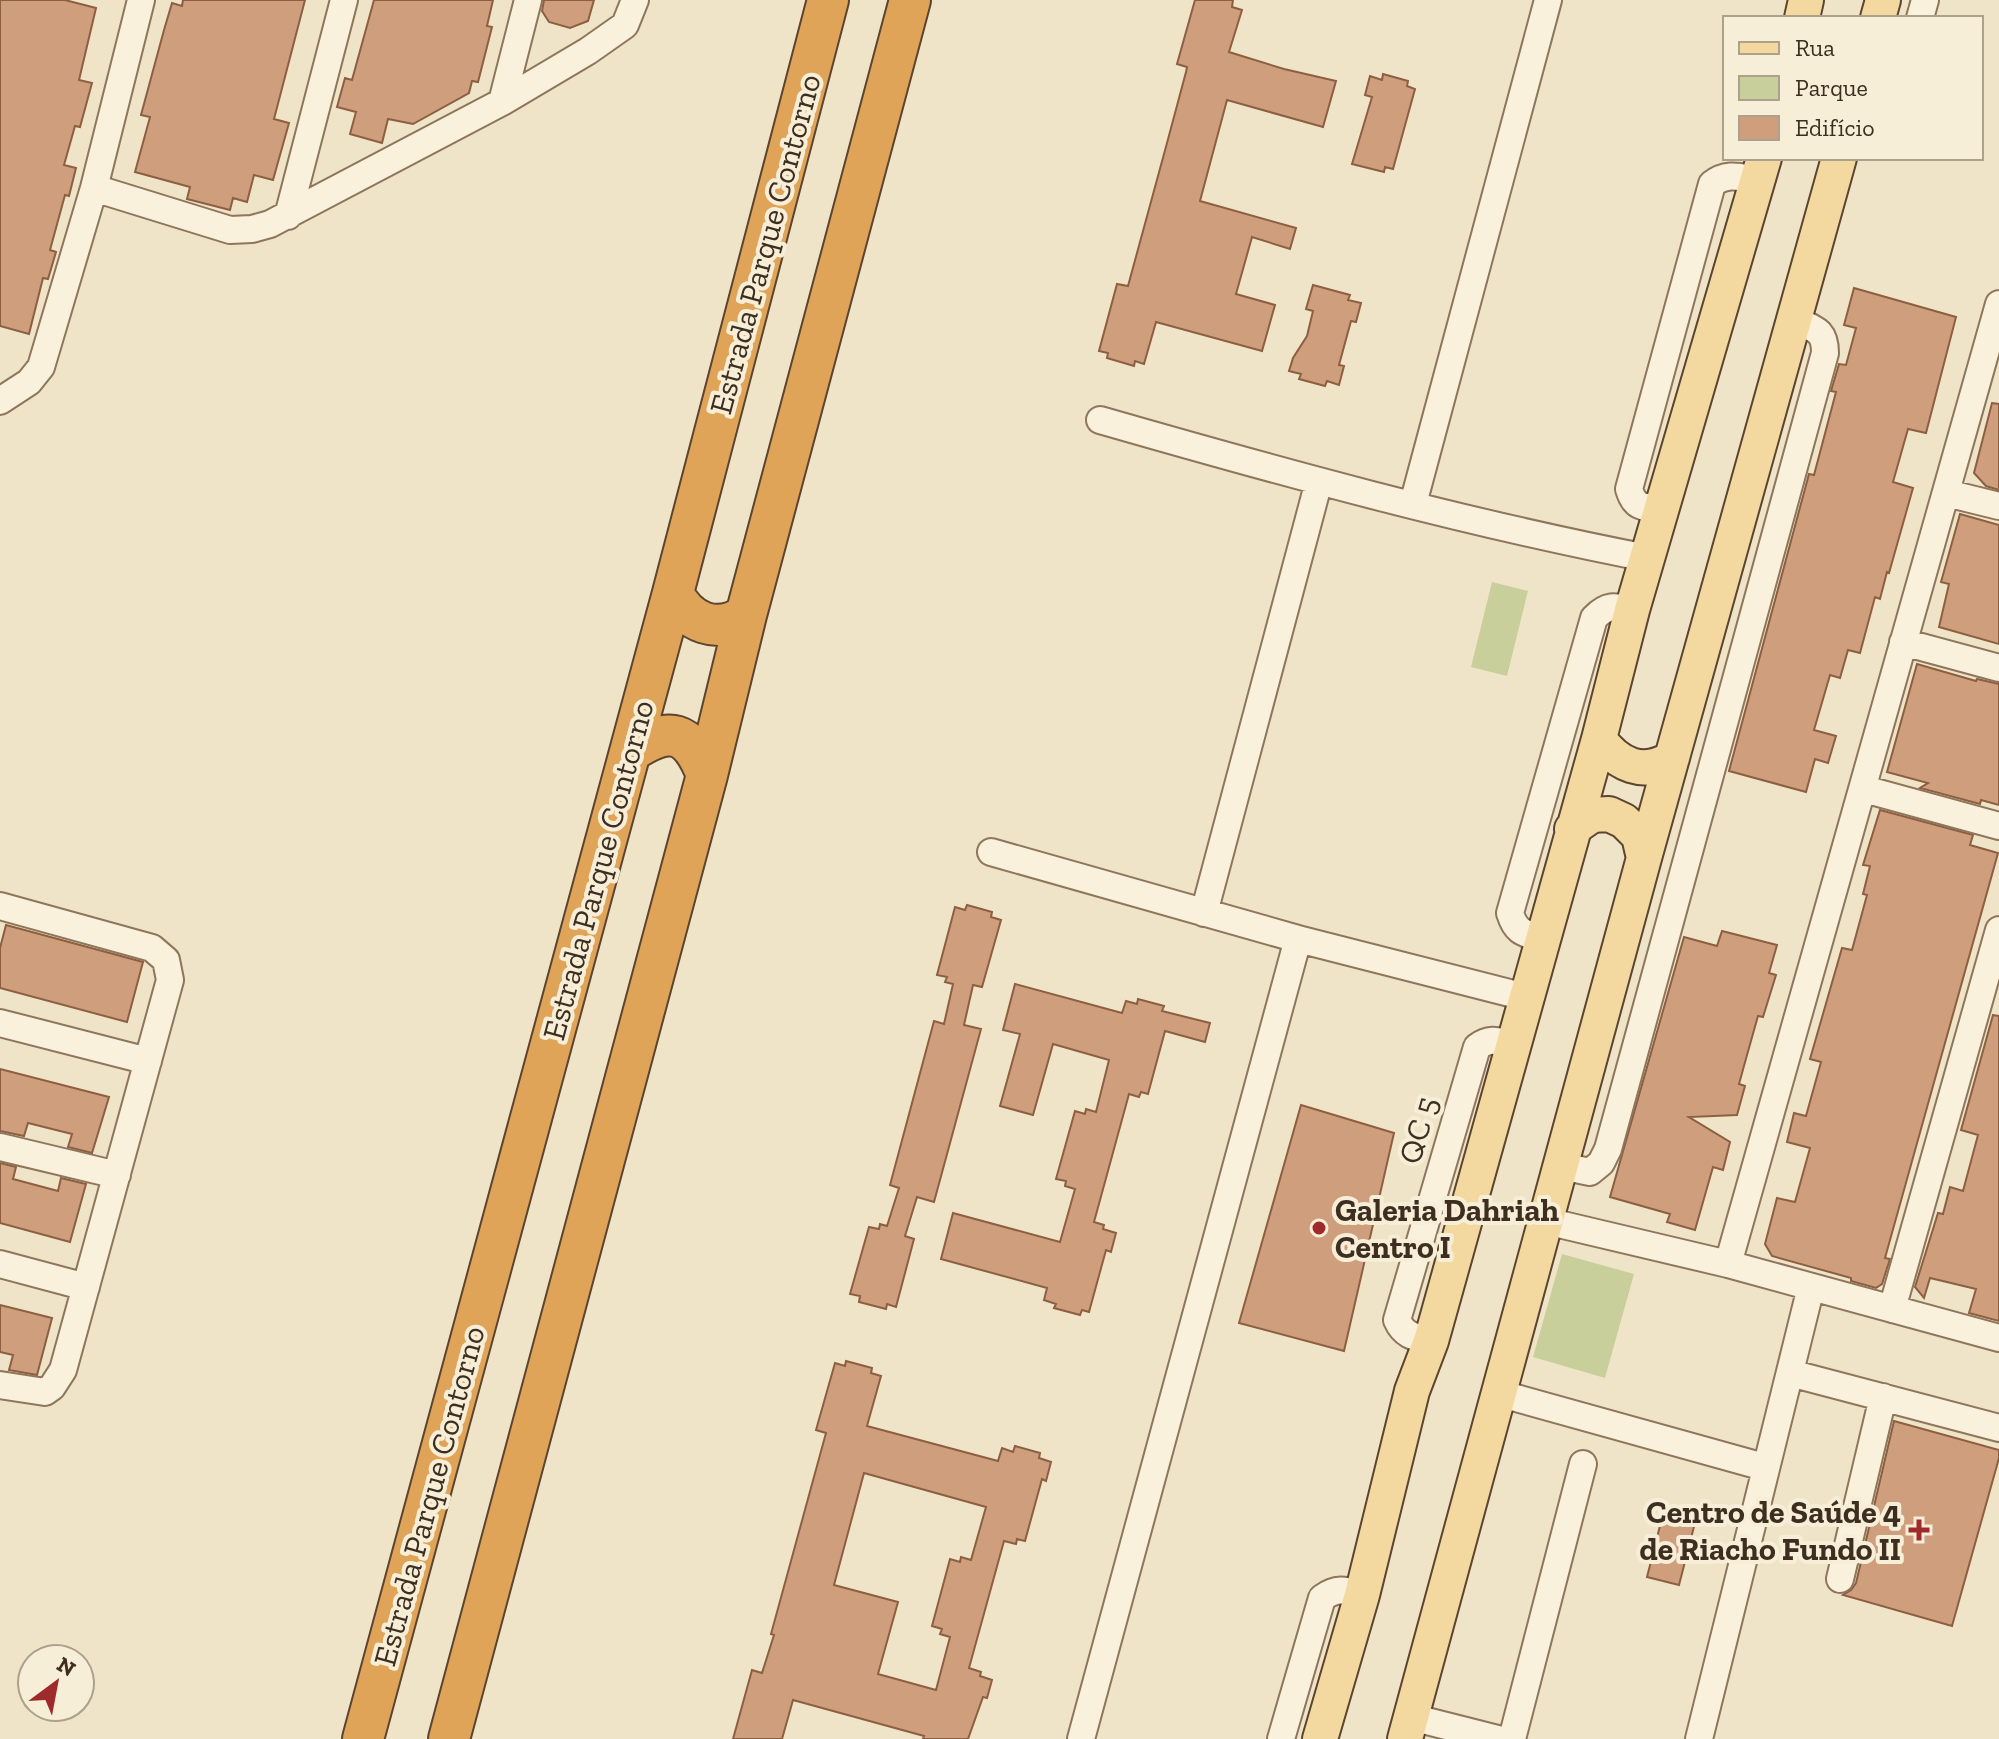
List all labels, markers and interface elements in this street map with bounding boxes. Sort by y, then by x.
legend [1723,16,1983,160]
text: Rua [1795,33,1835,62]
street label: Estrada Parque Contorno [701,70,829,418]
text: Parque [1795,73,1868,102]
text: Edifício [1795,113,1875,142]
street label: Estrada Parque Contorno [534,696,662,1044]
street label: QC 5 [1390,1092,1446,1168]
place label: Galeria Dahriah Centro I [1335,1191,1559,1266]
marker: Galeria Dahriah Centro I [1310,1219,1328,1237]
street label: Estrada Parque Contorno [365,1322,493,1670]
place label: Centro de Saúde 4 de Riacho Fundo II [1639,1493,1901,1568]
marker: Centro de Saúde 4 de Riacho Fundo II [1908,1519,1930,1541]
north arrow [16,1643,96,1723]
text: N [52,1651,81,1682]

